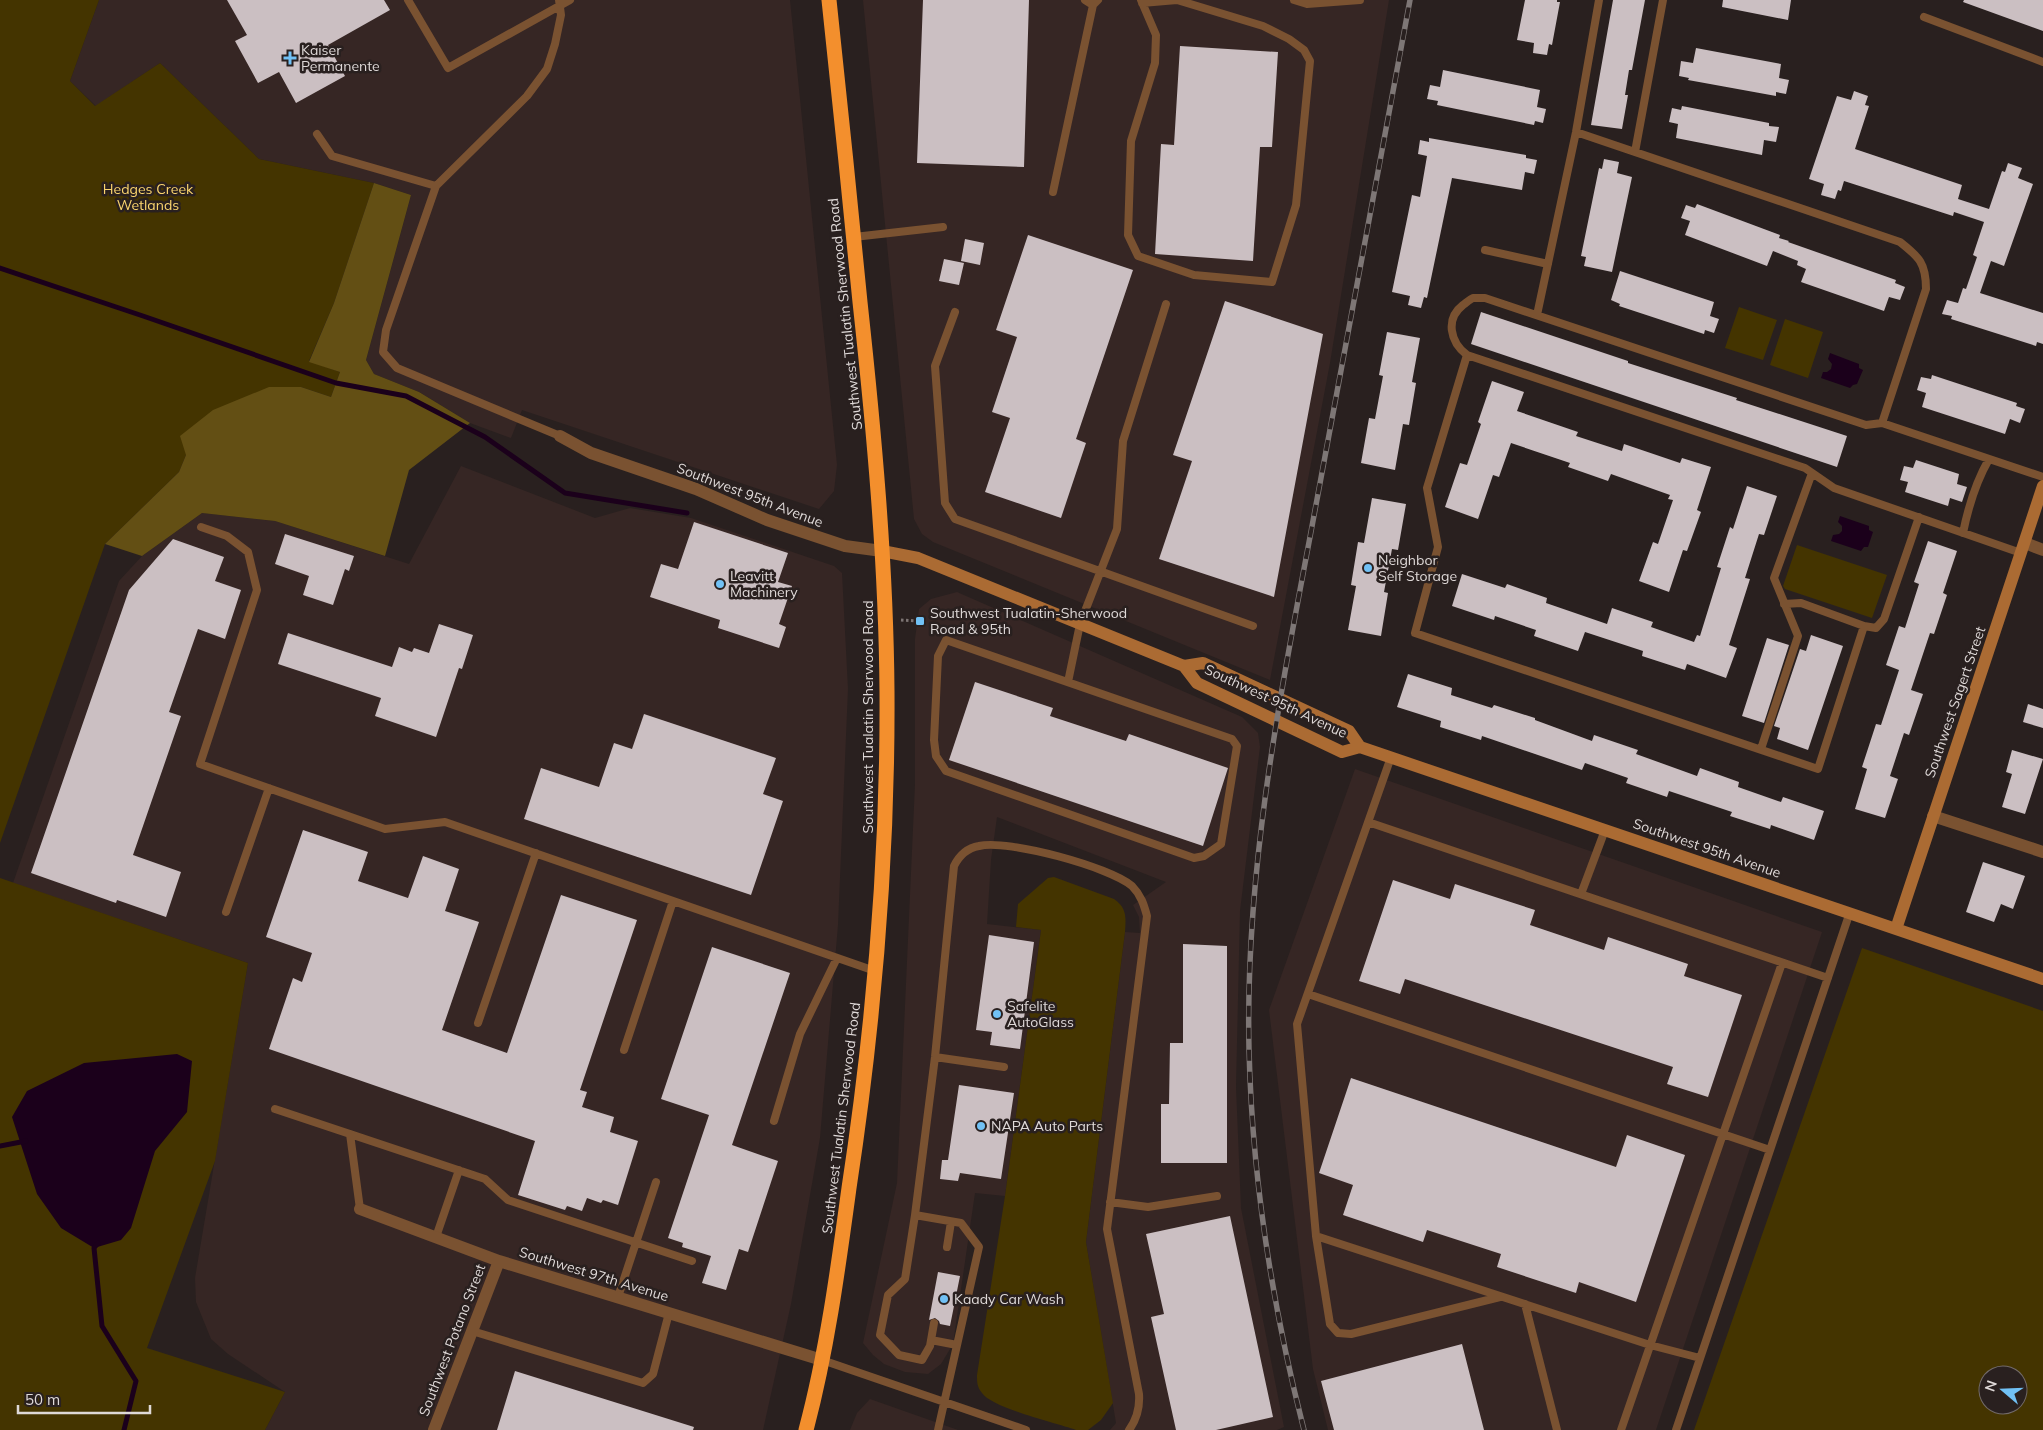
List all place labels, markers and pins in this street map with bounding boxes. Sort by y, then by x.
place label: Kaiser Permanente [301,41,380,75]
marker: Kaiser Permanente [283,51,297,65]
place label: Neighbor Self Storage [1378,551,1457,585]
marker: Neighbor Self Storage [1362,562,1374,574]
place label: Leavitt Machinery [730,567,798,601]
marker: Leavitt Machinery [714,578,726,590]
place label: Southwest Tualatin-Sherwood Road & 95th [930,604,1127,638]
marker: Southwest Tualatin-Sherwood Road & 95th [914,615,926,627]
place label: Safelite AutoGlass [1007,997,1074,1031]
marker: Safelite AutoGlass [991,1008,1003,1020]
place label: NAPA Auto Parts [991,1117,1103,1135]
marker: NAPA Auto Parts [975,1120,987,1132]
place label: Kaady Car Wash [954,1290,1064,1308]
marker: Kaady Car Wash [938,1293,950,1305]

